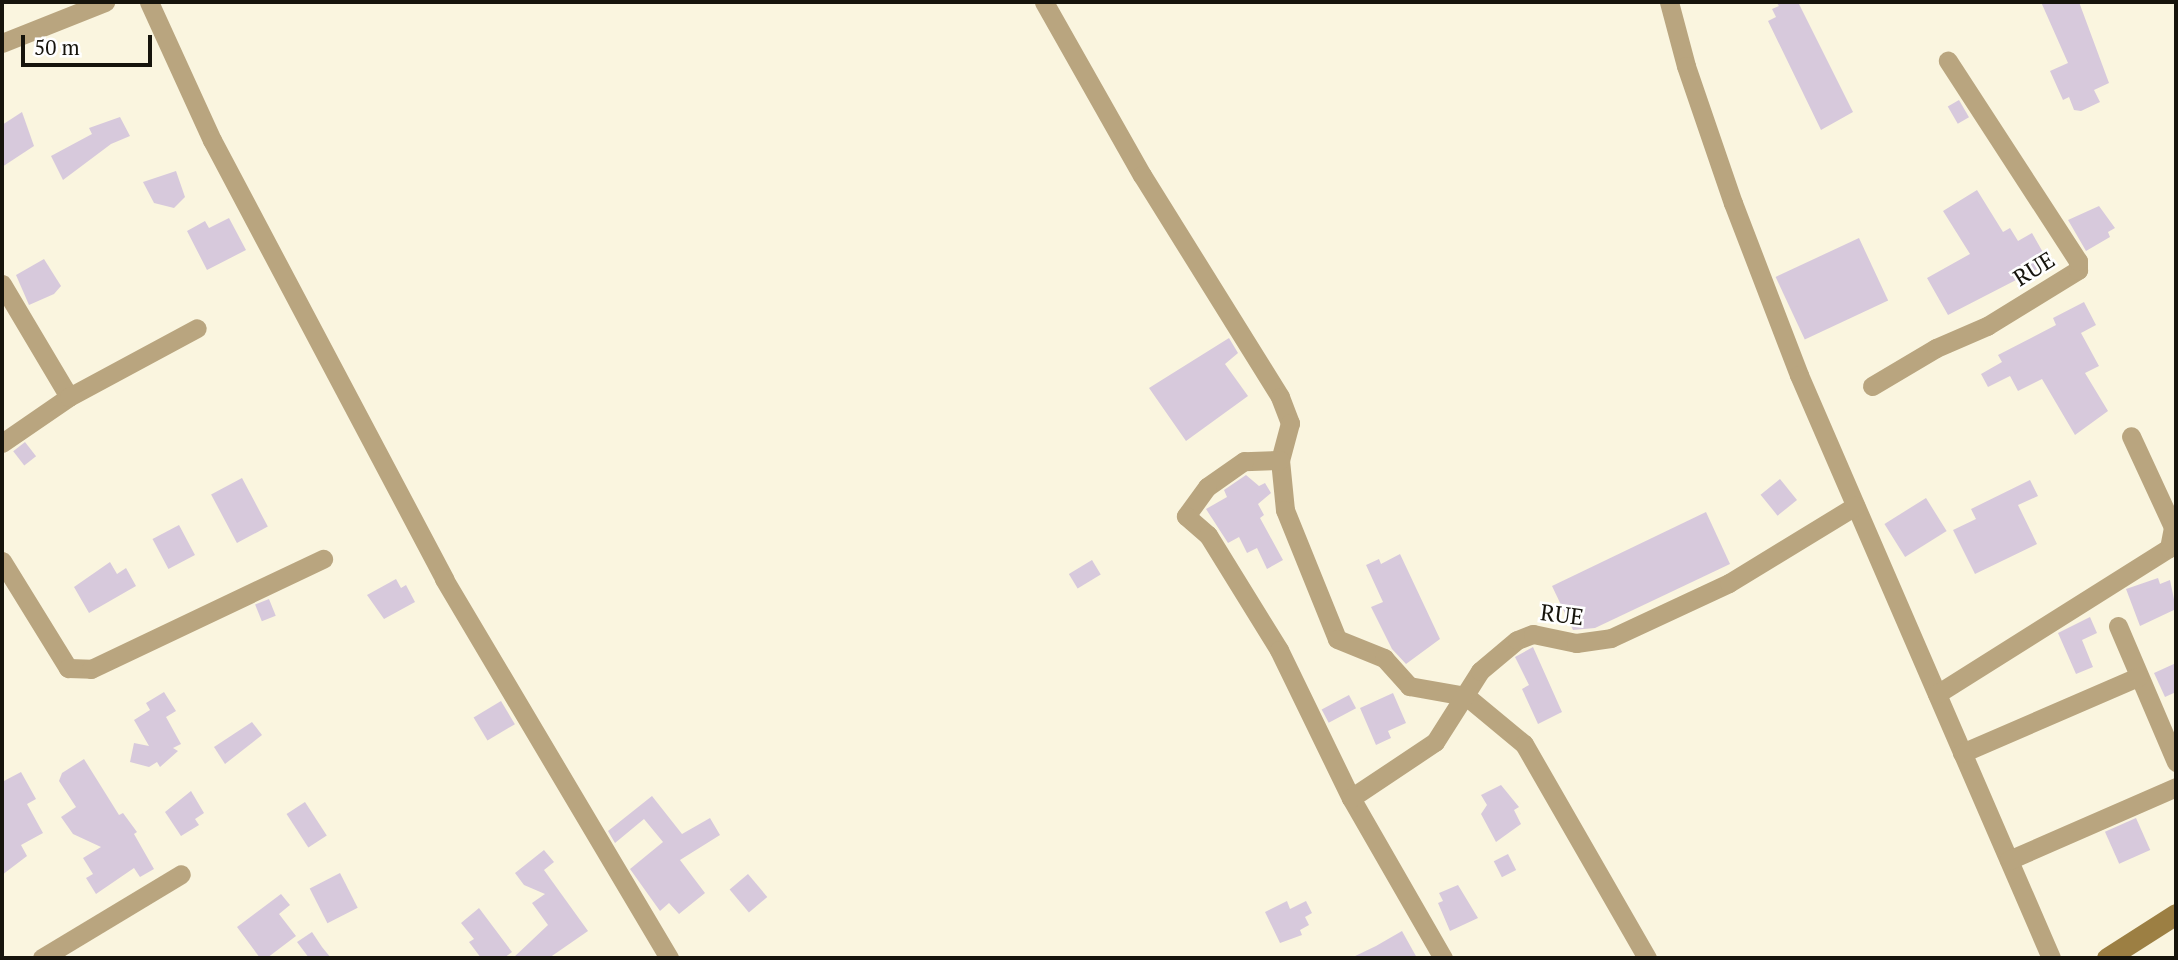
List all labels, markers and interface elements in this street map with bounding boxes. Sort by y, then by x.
scale bar [24,21,156,65]
text: 50 m [34,33,80,61]
street label: RUE [2008,246,2060,292]
street label: RUE [1539,599,1585,631]

